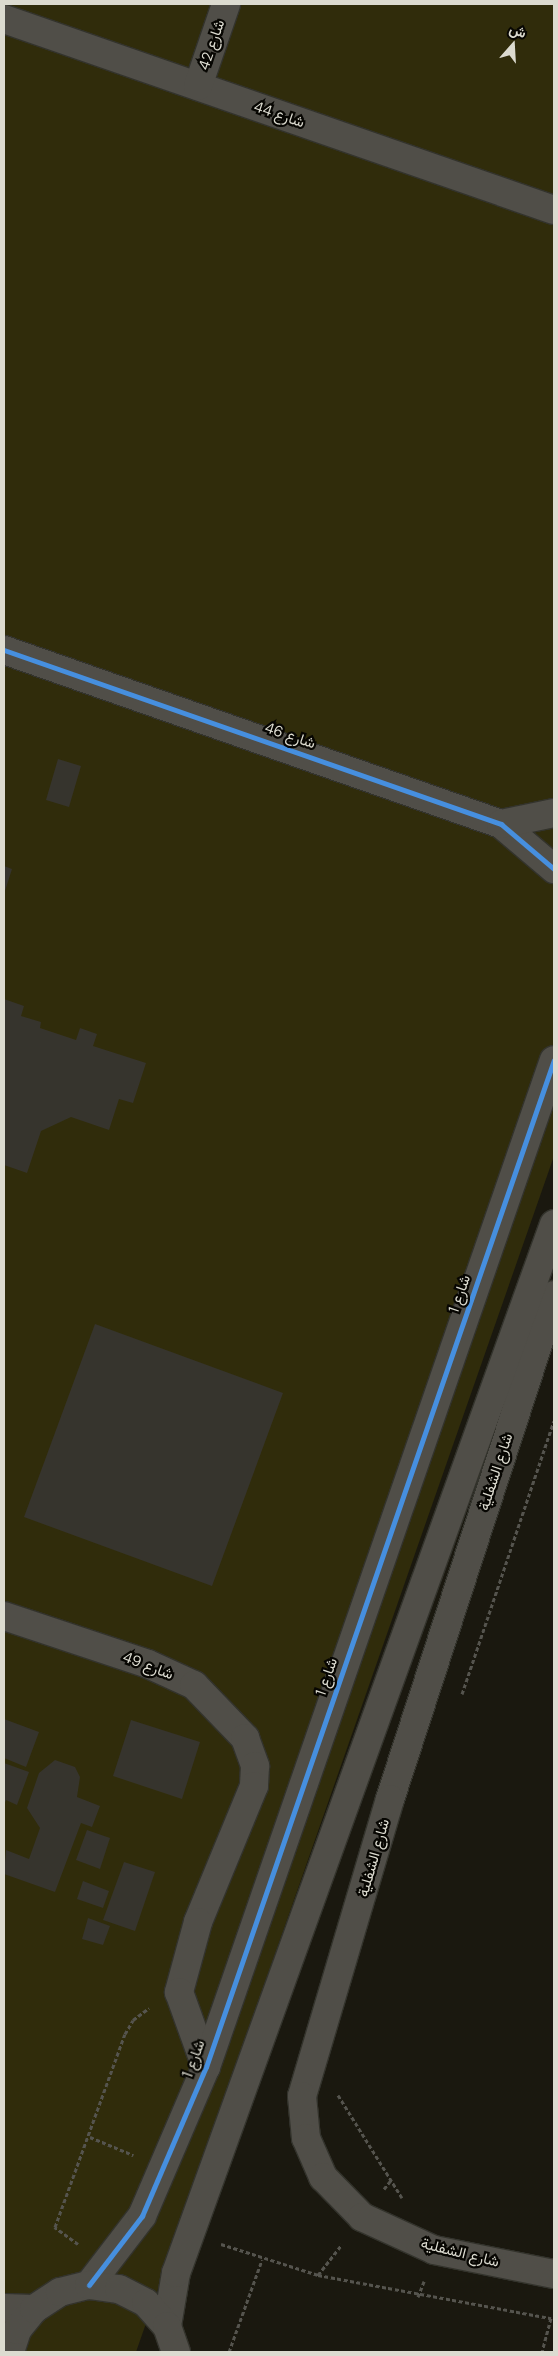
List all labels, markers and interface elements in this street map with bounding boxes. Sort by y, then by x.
street label: شارع 42 [195,18,229,72]
north arrow [488,20,538,70]
text: ش [507,20,529,42]
street label: شارع 44 [251,98,307,132]
street label: شارع 46 [262,719,318,753]
street label: شارع 1 [445,1273,475,1315]
street label: شارع الشفلية [475,1431,517,1513]
street label: شارع 49 [120,1648,176,1684]
street label: شارع 1 [312,1656,342,1698]
street label: شارع الشفلية [354,1817,394,1899]
street label: شارع 1 [179,2038,209,2080]
street label: شارع الشفلية [419,2235,501,2271]

